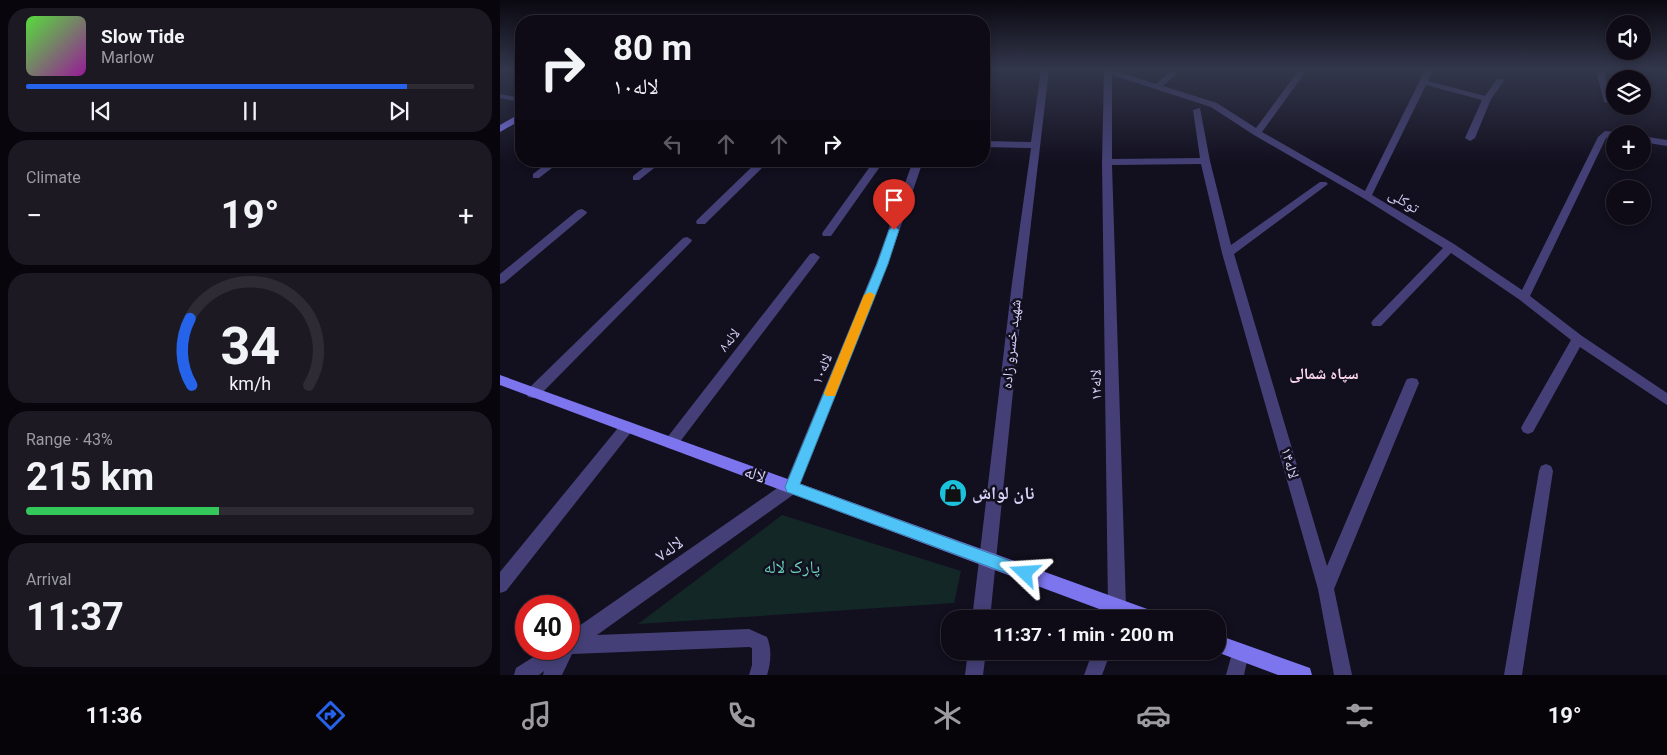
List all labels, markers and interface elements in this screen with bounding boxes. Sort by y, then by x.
map controls [1606,15,1651,225]
button: sound [1606,15,1651,60]
text: Slow Tide [101,25,184,48]
text: 80 m [613,28,692,69]
icon: right [530,35,595,100]
text: Marlow [101,48,154,67]
button: layers [1606,70,1651,115]
text: لاله۱۰ [613,74,659,99]
icon: previous [87,97,115,125]
icon: pause [236,97,264,125]
icon: next [385,97,413,125]
button: + [1606,125,1651,170]
icon: left [659,130,687,158]
icon: ahead [712,130,740,158]
icon: ahead [765,130,793,158]
icon: right [818,130,846,158]
text: Climate [26,168,81,187]
pin [873,179,915,230]
button: − [1606,180,1651,225]
street label: توکلی [1385,185,1423,218]
icon: arrive [880,186,908,214]
text: 19° [221,193,279,237]
text: − [26,199,42,232]
text: + [458,199,474,232]
street label: شهید خسرو زاده [997,298,1025,390]
text: 34 [220,316,280,377]
street label: لاله۸ [714,325,744,355]
street label: لاله۱۰ [808,351,836,387]
district label: سپاه شمالی [1289,364,1359,383]
street label: لاله۱۲ [1087,369,1105,401]
text: km/h [229,373,271,394]
text: Range · 43% [26,430,113,449]
street label: لاله۱۴ [1277,446,1303,480]
text: 215 km [26,455,154,499]
street label: لاله [742,460,769,487]
shop icon: نان لواش [938,478,968,508]
place label: نان لواش [972,482,1034,504]
street label: لاله۷ [651,532,687,566]
position arrow [998,546,1050,598]
park label: پارک لاله [764,556,820,578]
text: Arrival [26,570,71,589]
text: 11:37 [26,595,124,639]
speed limit sign: 40 [515,595,580,660]
text: 11:37 · 1 min · 200 m [993,623,1174,646]
icon: directions [313,698,348,733]
icon: music [519,698,554,733]
icon: phone [724,698,759,733]
icon: climate [930,698,965,733]
icon: car [1136,698,1171,733]
icon: filters [1342,698,1377,733]
text: 11:36 [85,703,142,728]
text: 19° [1548,703,1581,728]

